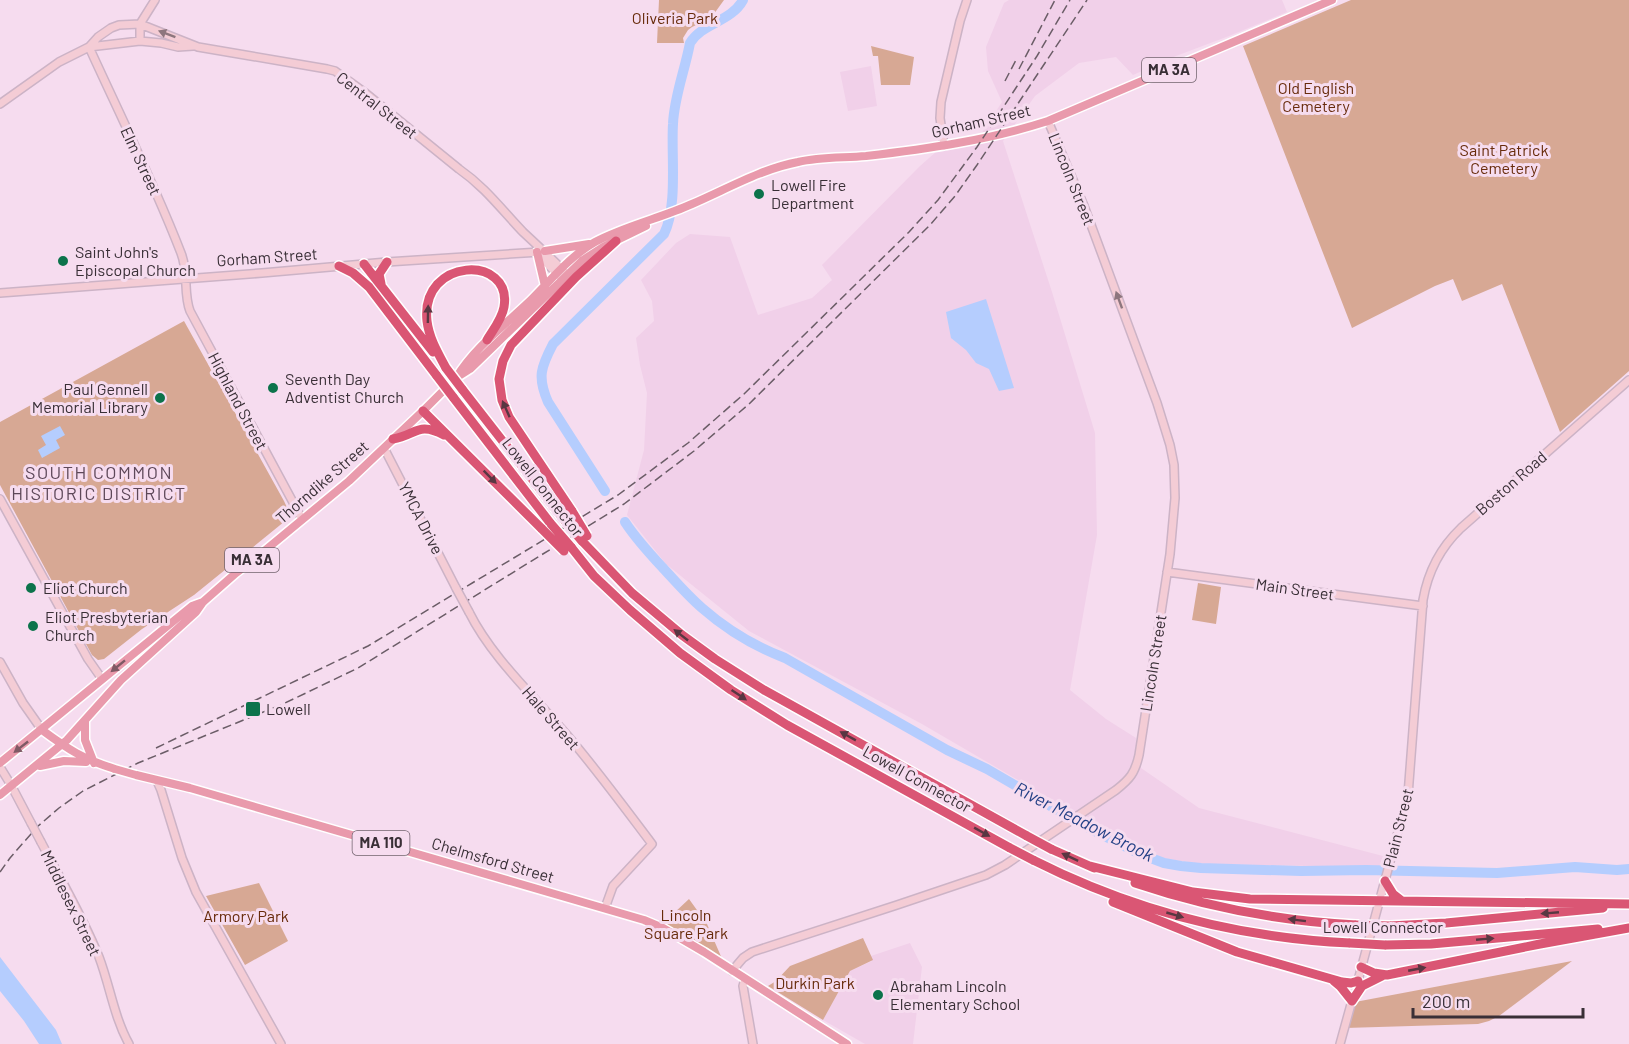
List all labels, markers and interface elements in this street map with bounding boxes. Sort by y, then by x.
park label: Oliveria Park [632,8,718,27]
one-way arrow [157,29,175,39]
road number: MA 3A [1142,58,1196,82]
street label: Central Street [333,67,421,142]
park label: Old English Cemetery [1278,78,1354,115]
street label: Gorham Street [929,100,1032,141]
street label: Elm Street [117,123,166,198]
street label: Lincoln Street [1045,130,1100,228]
park label: Saint Patrick Cemetery [1460,140,1548,177]
place label: Lowell Fire Department [771,175,854,212]
marker: Lowell Fire Department [752,187,766,201]
place label: Saint John's Episcopal Church [75,242,196,279]
street label: Gorham Street [216,243,318,270]
marker: Saint John's Episcopal Church [56,254,70,268]
one-way arrow [1114,291,1124,309]
one-way arrow [423,304,432,323]
street label: Highland Street [205,349,272,453]
place label: Seventh Day Adventist Church [285,369,404,406]
place label: Paul Gennell Memorial Library [32,379,149,416]
marker: Seventh Day Adventist Church [266,381,280,395]
marker: Paul Gennell Memorial Library [153,391,167,405]
one-way arrow [501,400,511,418]
street label: Lowell Connector [499,433,588,540]
street label: Thorndike Street [271,436,372,527]
street label: Boston Road [1471,447,1550,519]
district label: SOUTH COMMON HISTORIC DISTRICT [11,461,187,504]
one-way arrow [482,470,496,484]
street label: YMCA Drive [395,478,448,557]
road number: MA 3A [225,548,279,572]
street label: Main Street [1255,574,1336,603]
place label: Eliot Church [43,578,128,597]
marker: Eliot Church [24,581,38,595]
place label: Eliot Presbyterian Church [45,607,168,644]
street label: Lincoln Street [1135,613,1170,713]
marker: Eliot Presbyterian Church [26,619,40,633]
one-way arrow [674,629,689,641]
one-way arrow [111,659,126,672]
street label: Hale Street [519,682,584,753]
one-way arrow [730,689,746,701]
place label: Lowell [266,699,311,718]
marker: Lowell [244,700,262,718]
one-way arrow [839,731,856,741]
one-way arrow [13,740,29,753]
street label: Lowell Connector [860,741,975,816]
water label: River Meadow Brook [1011,776,1158,866]
street label: Plain Street [1379,786,1417,869]
one-way arrow [973,827,990,837]
road number: MA 110 [352,831,410,855]
street label: Chelmsford Street [430,833,556,886]
street label: Middlesex Street [38,847,105,959]
one-way arrow [1061,853,1078,862]
park label: Lincoln Square Park [644,905,728,942]
park label: Armory Park [203,906,289,925]
one-way arrow [1540,908,1559,918]
one-way arrow [1166,911,1184,921]
one-way arrow [1288,915,1307,925]
street label: Lowell Connector [1323,917,1443,936]
one-way arrow [1476,934,1495,944]
one-way arrow [1408,964,1427,973]
park label: Durkin Park [775,973,855,992]
place label: Abraham Lincoln Elementary School [890,976,1020,1013]
scale bar [1413,981,1582,1019]
marker: Abraham Lincoln Elementary School [871,988,885,1002]
text: 200 m [1422,990,1470,1012]

